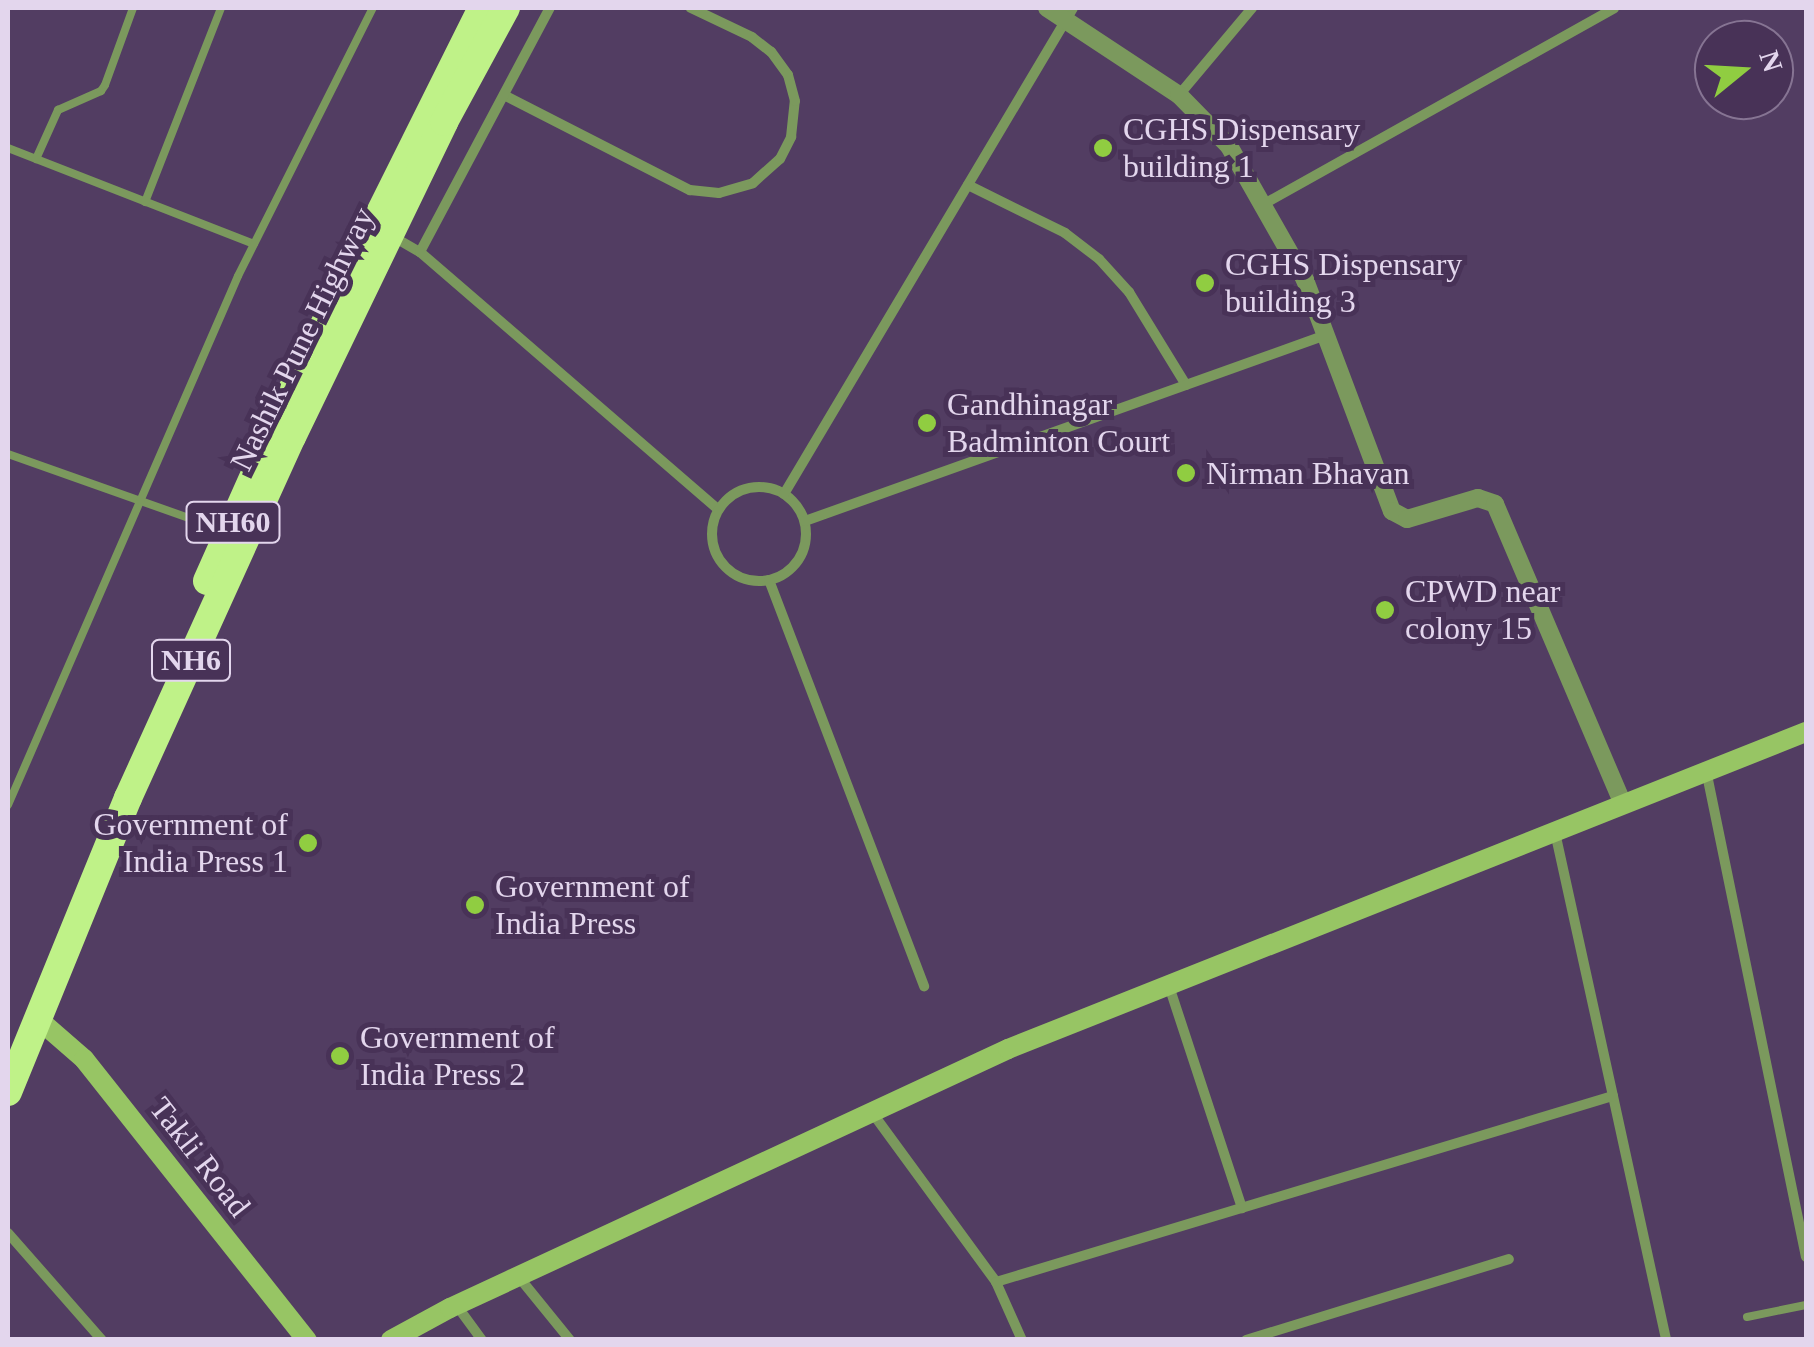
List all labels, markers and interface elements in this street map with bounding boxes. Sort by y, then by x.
north arrow [1694,20,1794,120]
text: N [1753,47,1789,76]
place label: CGHS Dispensary building 1 [1123,111,1360,186]
marker: CGHS Dispensary building 1 [1092,137,1114,159]
street label: Nashik Pune Highway [222,201,382,477]
place label: CGHS Dispensary building 3 [1225,246,1462,321]
marker: CGHS Dispensary building 3 [1194,272,1216,294]
place label: Gandhinagar Badminton Court [947,386,1170,461]
marker: Gandhinagar Badminton Court [916,412,938,434]
place label: Nirman Bhavan [1206,454,1410,492]
marker: Nirman Bhavan [1175,462,1197,484]
road number: NH60 [186,497,280,547]
place label: CPWD near colony 15 [1405,573,1561,648]
marker: CPWD near colony 15 [1374,599,1396,621]
road number: NH6 [151,635,231,685]
place label: Government of India Press 1 [93,806,288,881]
marker: Government of India Press 1 [297,832,319,854]
place label: Government of India Press [495,868,690,943]
marker: Government of India Press [464,894,486,916]
place label: Government of India Press 2 [360,1019,555,1094]
marker: Government of India Press 2 [329,1045,351,1067]
street label: Takli Road [142,1090,258,1224]

